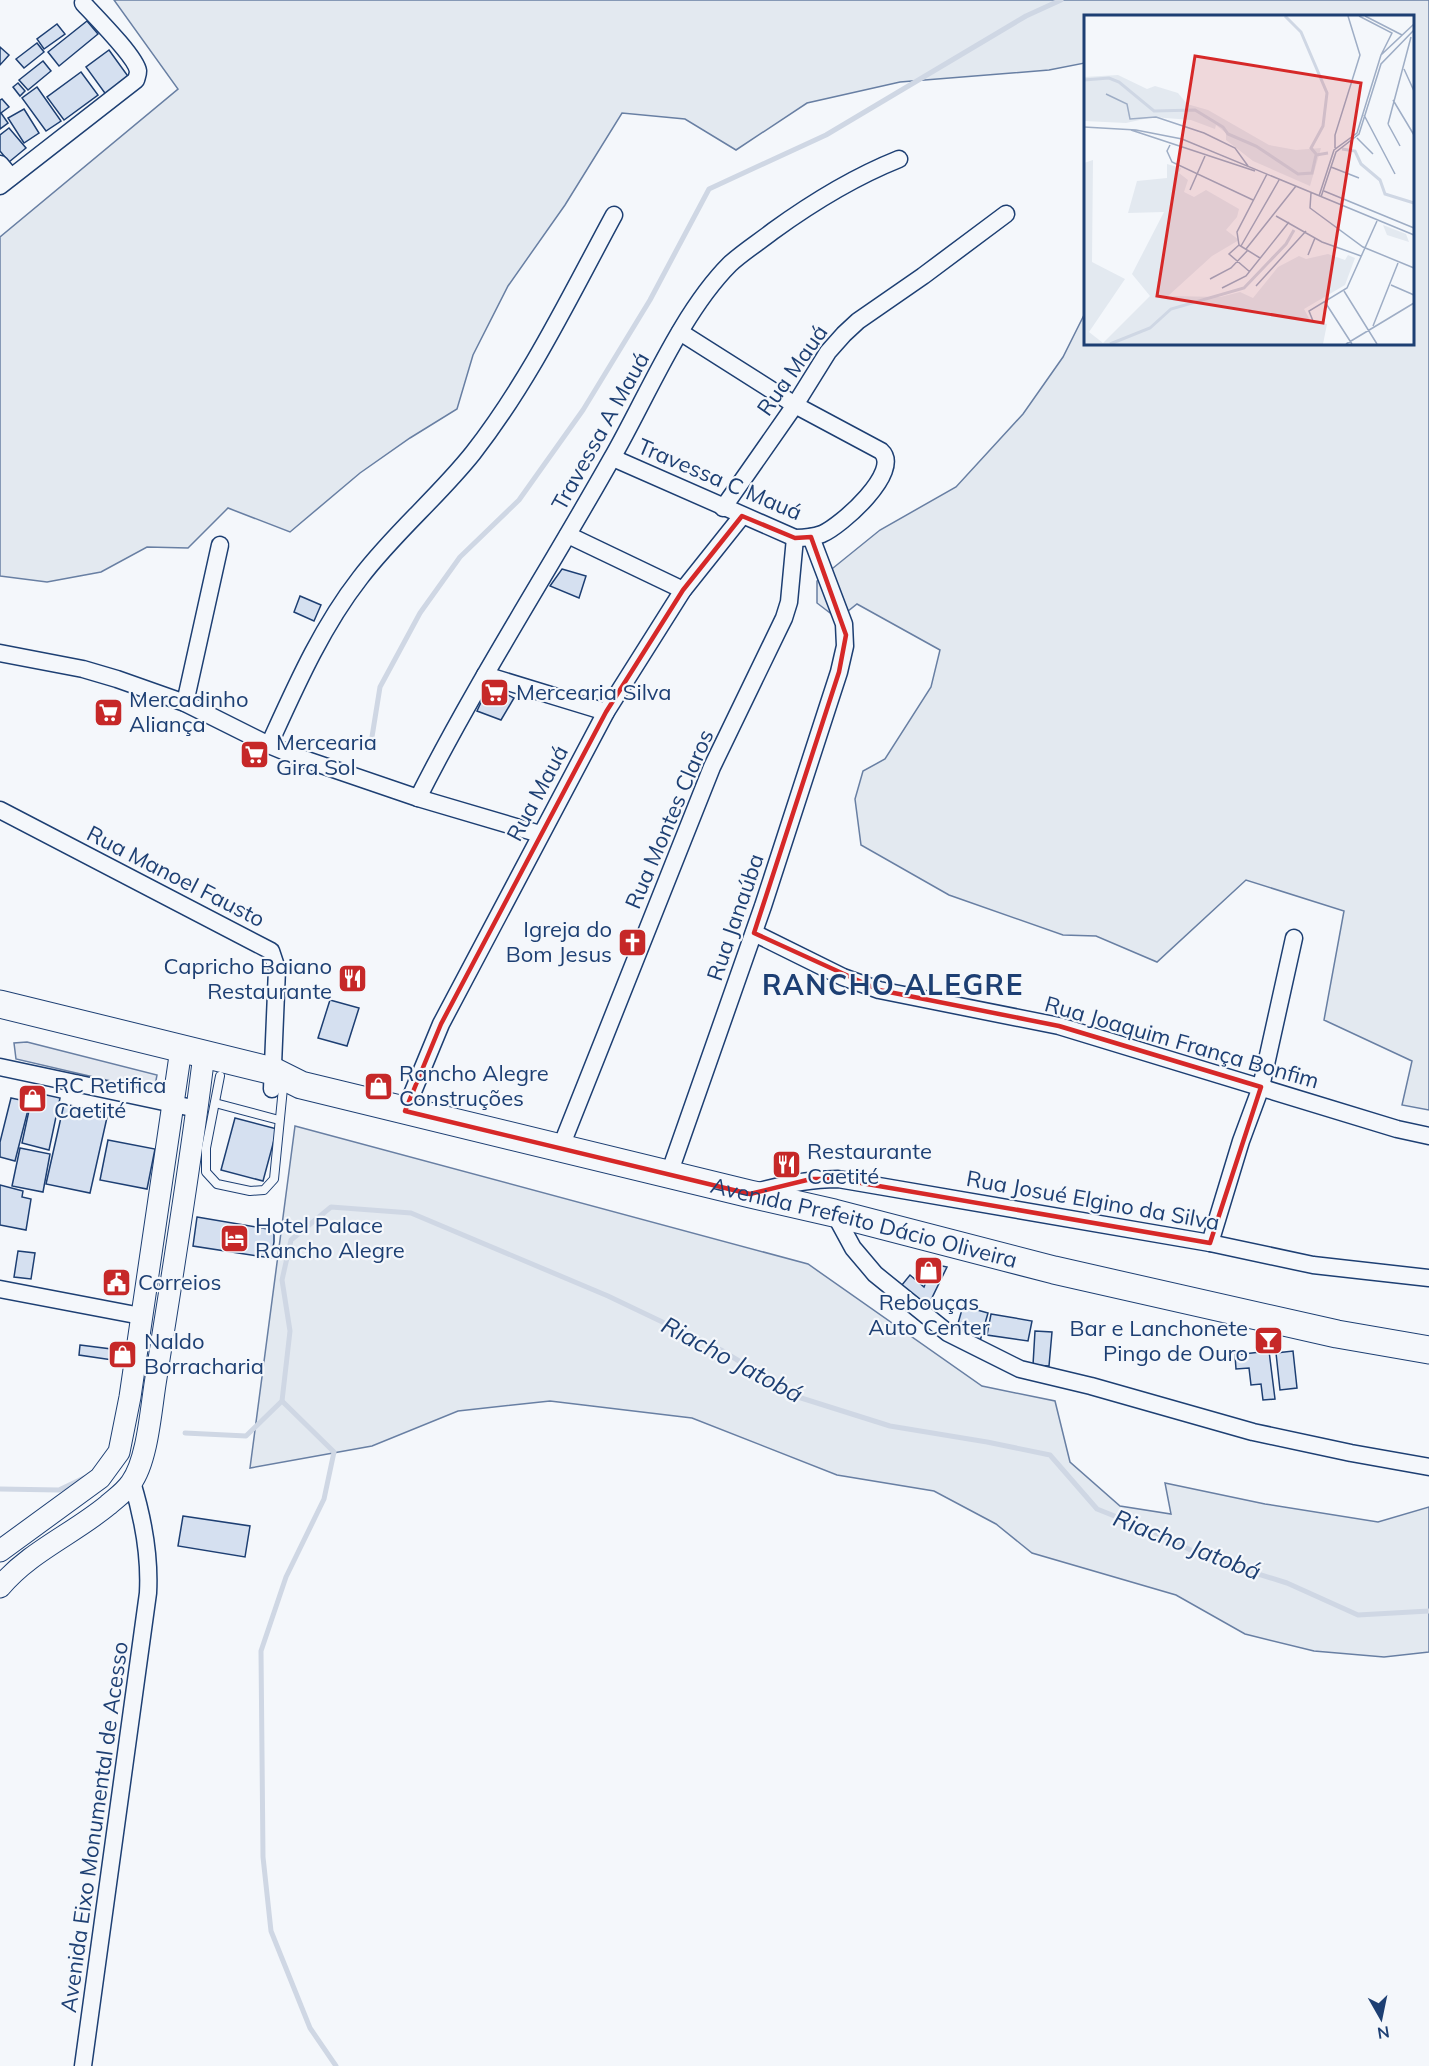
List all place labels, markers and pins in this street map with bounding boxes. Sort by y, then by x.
supermarket icon: Mercearia Silva [479,676,511,708]
place label: Mercearia Silva [516,678,672,706]
place label: Mercadinho Aliança [129,685,248,738]
supermarket icon: Mercadinho Aliança [92,696,124,728]
place label: Mercearia Gira Sol [276,728,377,781]
supermarket icon: Mercearia Gira Sol [239,739,271,771]
place label: Igreja do Bom Jesus [506,915,612,968]
church icon: Igreja do Bom Jesus [617,926,649,958]
place label: Capricho Baiano Restaurante [164,952,332,1005]
restaurant icon: Capricho Baiano Restaurante [337,963,369,995]
place label: Rancho Alegre Construções [399,1059,549,1112]
shop icon: Rancho Alegre Construções [362,1070,394,1102]
place label: RC Retifica Caetité [54,1071,166,1124]
shop icon: RC Retifica Caetité [17,1082,49,1114]
place label: Restaurante Caetité [807,1137,932,1190]
restaurant icon: Restaurante Caetité [770,1148,802,1180]
place label: Hotel Palace Rancho Alegre [255,1211,405,1264]
hotel icon: Hotel Palace Rancho Alegre [218,1222,250,1254]
shop icon: Rebouças Auto Center [913,1254,945,1286]
public building icon: Correios [101,1266,133,1298]
place label: Correios [138,1268,221,1296]
place label: Rebouças Auto Center [868,1288,990,1341]
place label: Bar e Lanchonete Pingo de Ouro [1070,1314,1248,1367]
bar icon: Bar e Lanchonete Pingo de Ouro [1253,1325,1285,1357]
place label: Naldo Borracharia [144,1327,264,1380]
shop icon: Naldo Borracharia [107,1338,139,1370]

